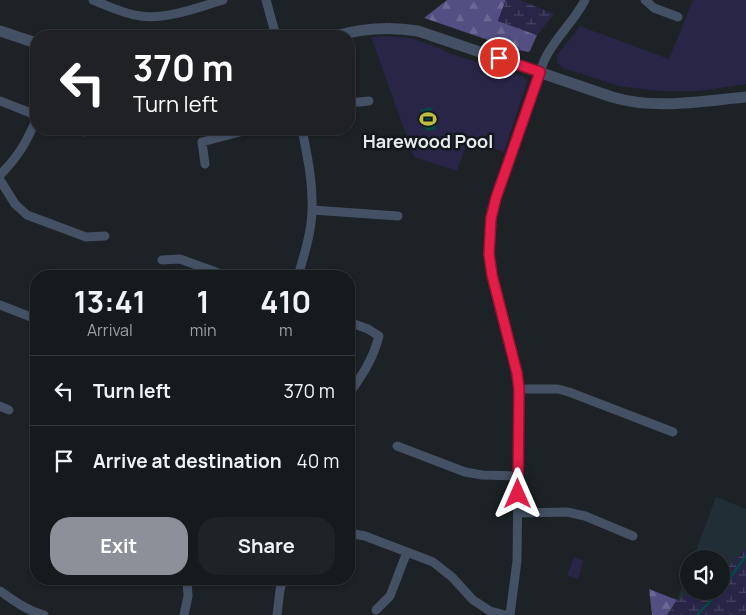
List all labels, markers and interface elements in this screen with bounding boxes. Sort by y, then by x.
pin [478,37,520,79]
text: 370 m [133,44,234,92]
icon: arrive [485,44,513,72]
icon: left [50,50,115,115]
text: Turn left [133,89,218,119]
sports icon: Harewood Pool [418,109,438,129]
place label: Harewood Pool [363,129,493,153]
text: 13:41 [74,281,146,322]
text: 1 [196,281,210,322]
text: 410 [260,281,311,322]
text: Arrival [87,319,133,341]
text: min [190,319,216,341]
text: m [279,319,293,341]
icon: left [50,377,78,405]
text: Turn left [93,378,171,404]
text: 370 m [283,378,335,404]
icon: arrive [50,447,78,475]
text: Arrive at destination [93,448,282,474]
text: 40 m [297,448,339,474]
position arrow [491,467,543,519]
button: Exit [50,517,188,575]
button: Share [198,517,335,575]
map controls [680,550,730,600]
button: sound [680,550,730,600]

